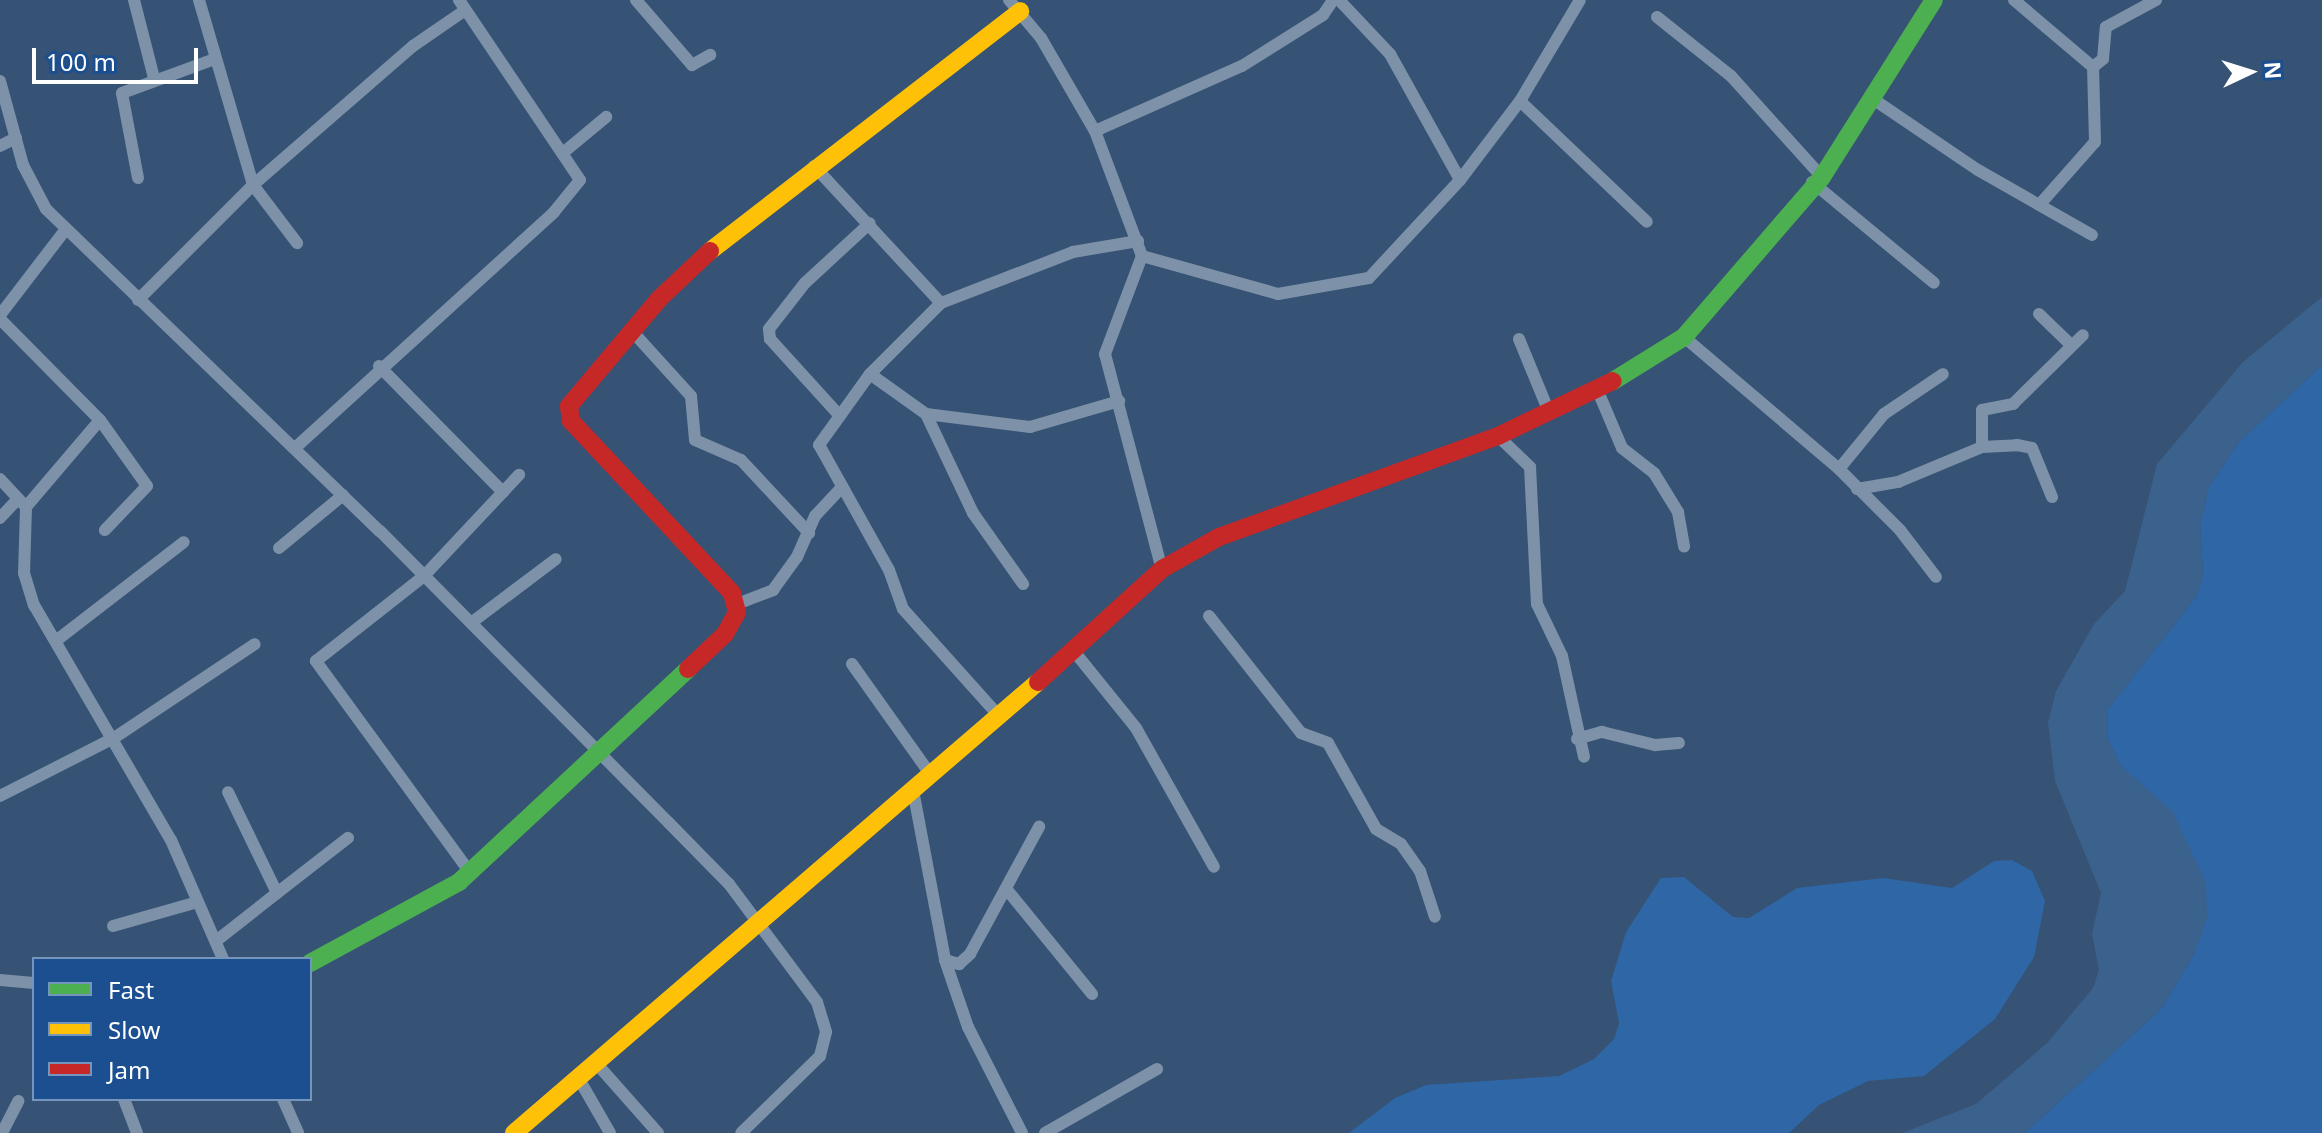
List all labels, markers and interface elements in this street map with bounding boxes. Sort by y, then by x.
scale bar [36,32,202,82]
north arrow [2210,32,2290,112]
text: 100 m [46,45,116,78]
text: N [2258,60,2290,80]
legend [32,957,312,1101]
text: Fast [108,973,154,1006]
text: Slow [108,1013,160,1046]
text: Jam [108,1053,150,1086]

